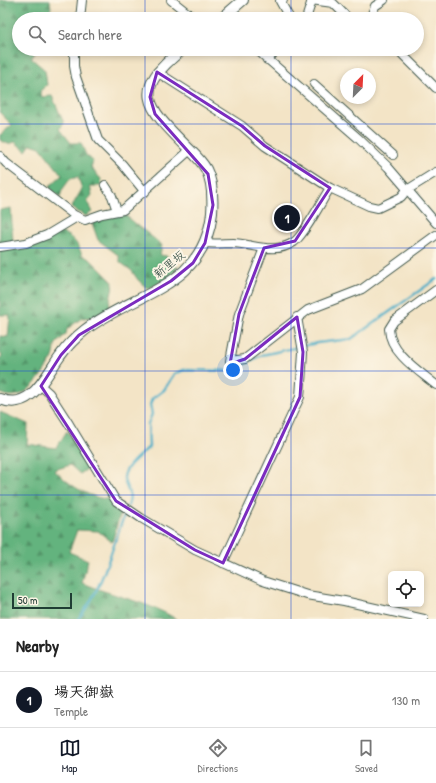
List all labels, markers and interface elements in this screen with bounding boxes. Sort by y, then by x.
search box [12,12,424,56]
icon: search [26,23,48,45]
text: Search here [58,24,122,45]
north arrow [340,68,376,104]
pin: 1 [274,203,300,233]
street label: 新里坂 [150,246,188,282]
your location [223,360,243,380]
map controls [388,571,424,607]
button: locate [388,571,424,607]
scale bar [12,591,72,610]
text: 50 m [18,593,38,607]
text: Nearby [16,634,59,657]
text: 場天御嶽 [54,681,114,702]
text: 1 [27,691,31,709]
text: 130 m [392,691,420,709]
text: Temple [54,702,88,720]
tab: Map [59,737,81,775]
tab: Directions [198,737,238,775]
tab: Saved [355,737,377,775]

